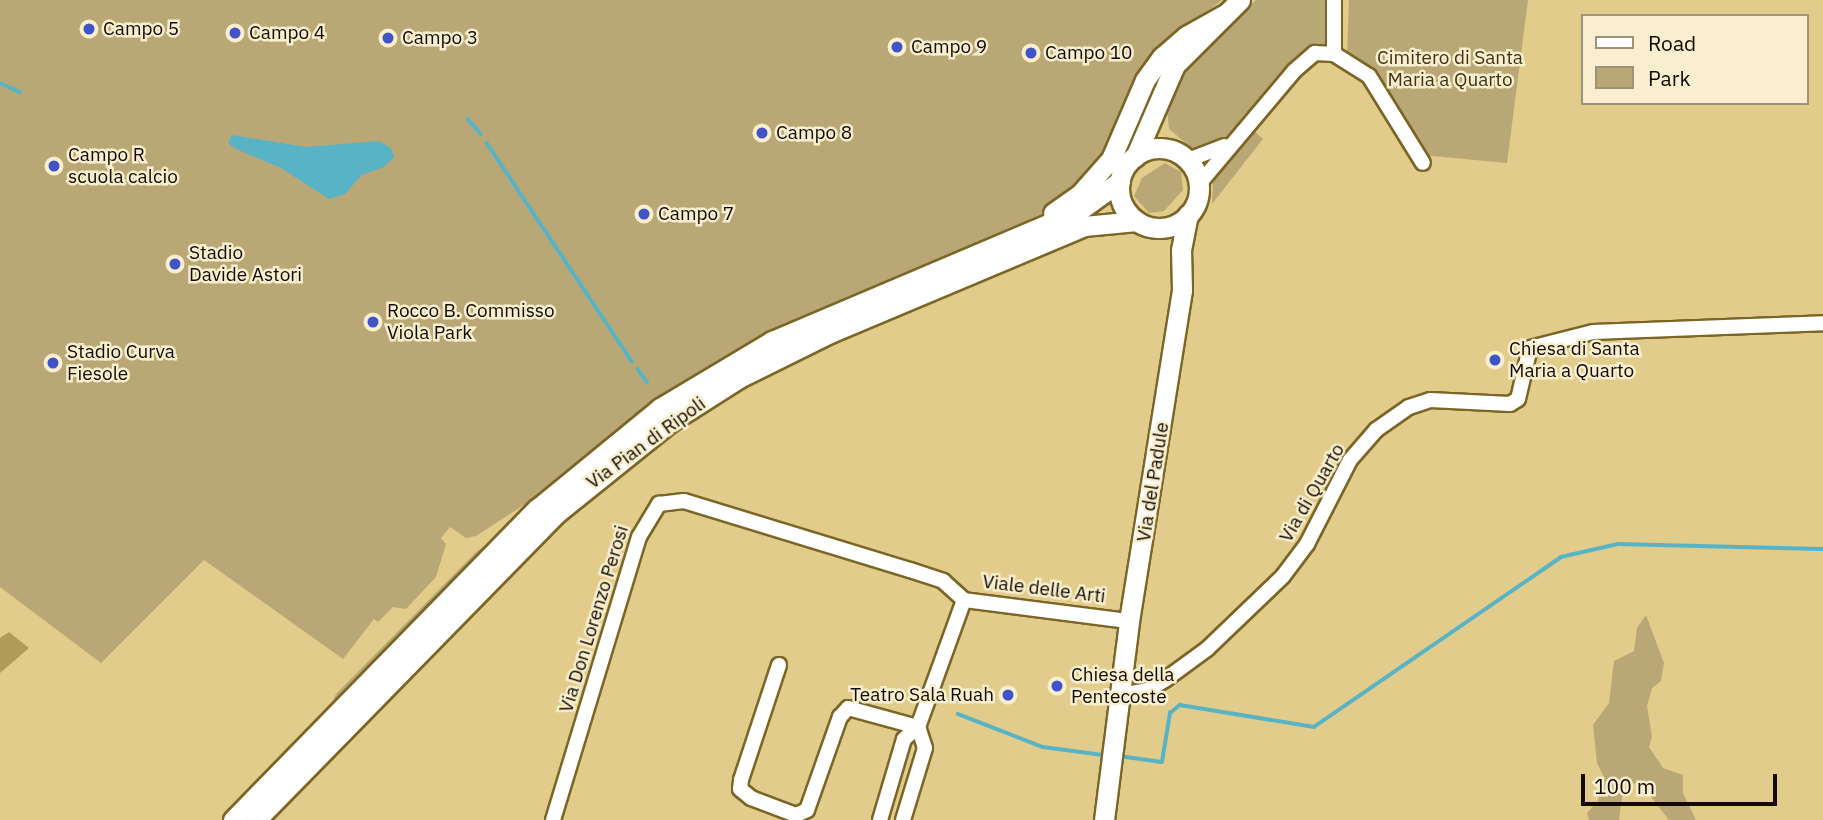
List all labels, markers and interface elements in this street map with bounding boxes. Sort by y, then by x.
legend [1582,14,1809,105]
place label: Campo 5 [103,18,179,40]
marker: Campo 5 [81,21,97,37]
place label: Campo 4 [249,22,325,44]
marker: Campo 4 [227,25,243,41]
place label: Campo 3 [402,27,478,49]
text: Road [1648,29,1696,57]
marker: Campo 3 [380,30,396,46]
place label: Campo 9 [911,36,987,58]
marker: Campo 9 [889,39,905,55]
place label: Campo 10 [1045,42,1132,64]
marker: Campo 10 [1023,45,1039,61]
park label: Cimitero di Santa Maria a Quarto [1377,47,1523,91]
text: Park [1648,64,1691,92]
place label: Campo 8 [776,122,852,144]
marker: Campo 8 [754,125,770,141]
place label: Campo R scuola calcio [68,144,178,188]
marker: Campo R scuola calcio [46,158,62,174]
place label: Campo 7 [658,203,734,225]
marker: Campo 7 [636,206,652,222]
place label: Stadio Davide Astori [189,242,302,286]
marker: Stadio Davide Astori [167,256,183,272]
place label: Rocco B. Commisso Viola Park [387,300,555,344]
marker: Rocco B. Commisso Viola Park [365,314,381,330]
place label: Chiesa di Santa Maria a Quarto [1509,338,1640,382]
place label: Stadio Curva Fiesole [67,341,175,385]
marker: Chiesa di Santa Maria a Quarto [1487,352,1503,368]
marker: Stadio Curva Fiesole [45,355,61,371]
street label: Via Pian di Ripoli [582,392,710,494]
street label: Via del Padule [1132,420,1174,544]
street label: Via di Quarto [1275,440,1349,546]
street label: Via Don Lorenzo Perosi [555,523,633,715]
street label: Viale delle Arti [981,570,1107,608]
place label: Chiesa della Pentecoste [1071,664,1174,708]
marker: Chiesa della Pentecoste [1049,678,1065,694]
place label: Teatro Sala Ruah [850,684,994,706]
marker: Teatro Sala Ruah [1000,687,1016,703]
scale bar [1585,760,1781,804]
text: 100 m [1594,772,1655,800]

